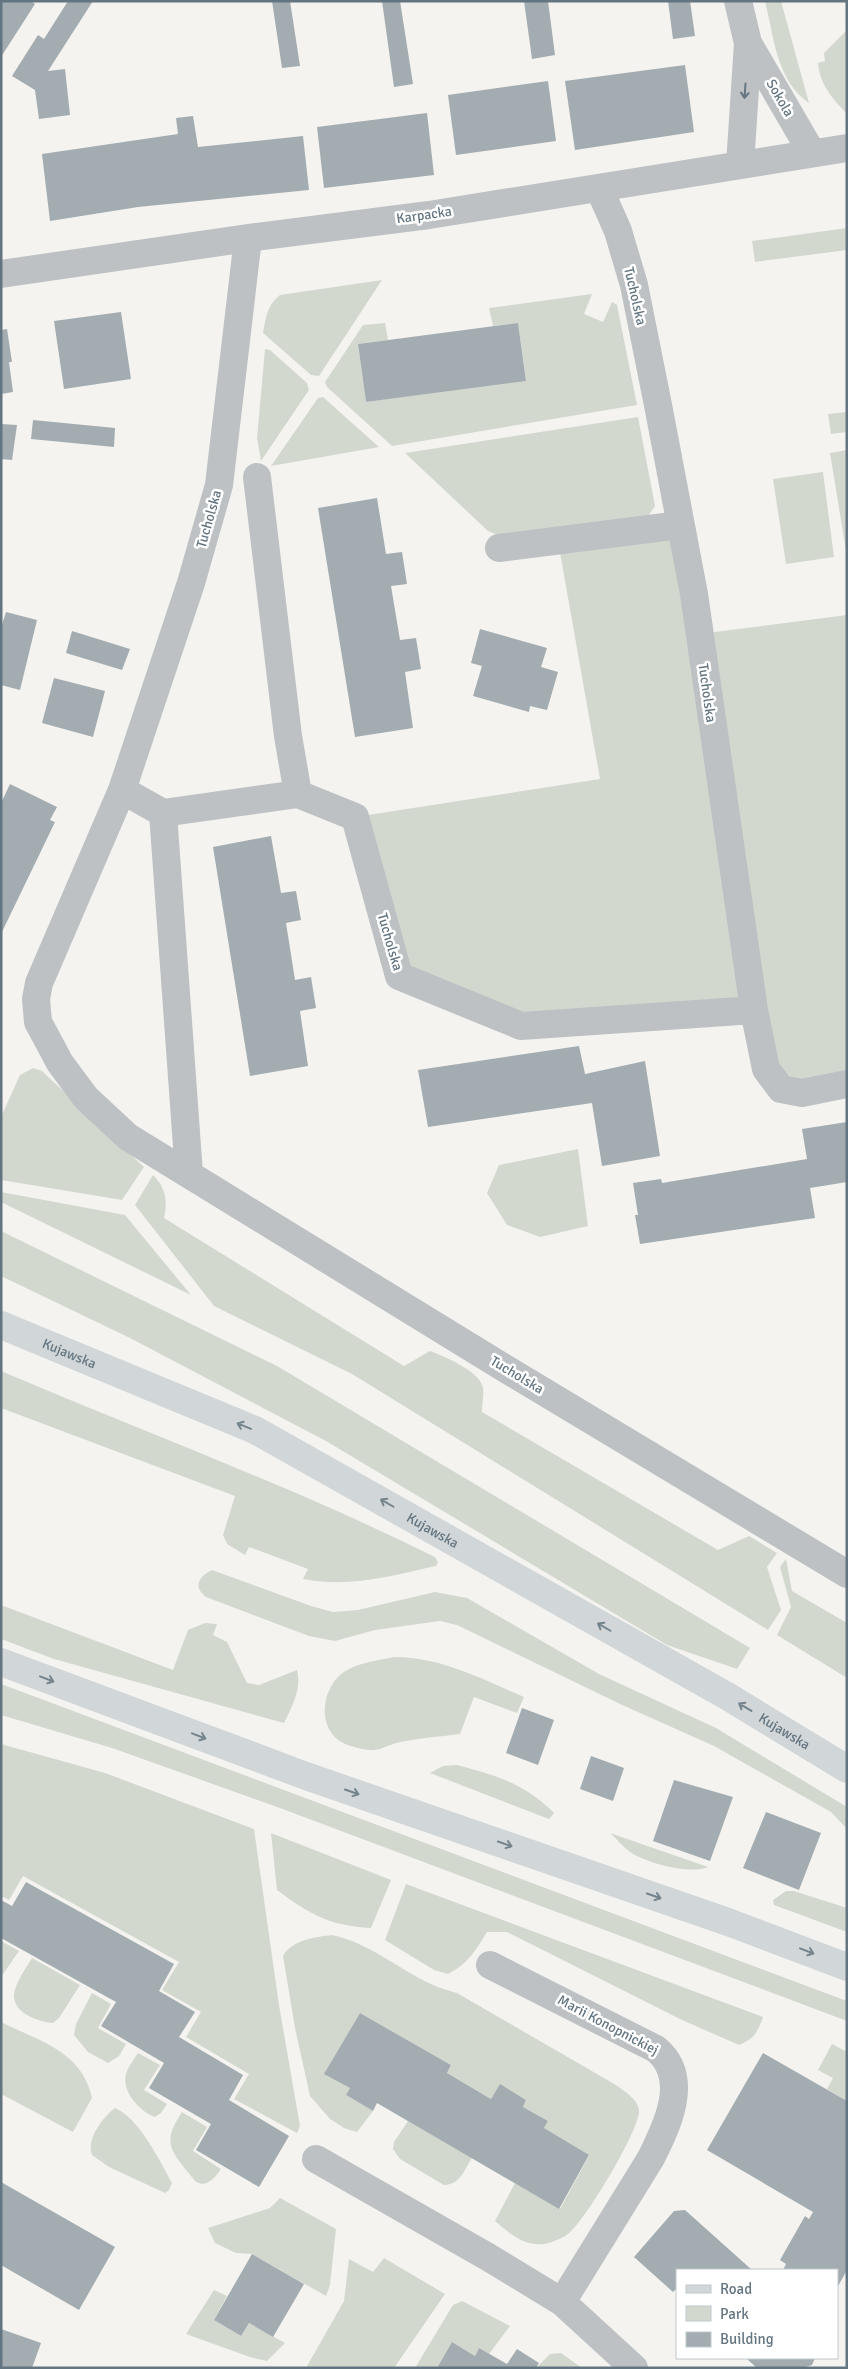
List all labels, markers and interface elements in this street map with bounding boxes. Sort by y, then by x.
street label: Sokola [763,76,797,120]
one-way arrow [740,83,750,99]
street label: Karpacka [395,203,453,227]
street label: Tucholska [620,265,650,327]
street label: Tucholska [193,488,225,550]
street label: Tucholska [694,662,720,724]
street label: Tucholska [374,911,406,973]
street label: Kujawska [40,1335,99,1372]
street label: Tucholska [487,1352,547,1398]
one-way arrow [237,1420,252,1430]
one-way arrow [380,1498,394,1508]
street label: Kujawska [404,1509,462,1552]
one-way arrow [597,1622,612,1631]
one-way arrow [39,1675,54,1684]
one-way arrow [739,1702,753,1712]
street label: Kujawska [756,1709,813,1753]
one-way arrow [191,1732,206,1741]
one-way arrow [343,1787,359,1797]
one-way arrow [497,1840,513,1850]
one-way arrow [646,1892,661,1901]
one-way arrow [799,1948,814,1957]
street label: Marii Konopnickiej [555,1991,661,2059]
legend [676,2269,838,2359]
text: Road [720,2280,752,2298]
text: Park [720,2305,749,2323]
text: Building [720,2330,774,2348]

